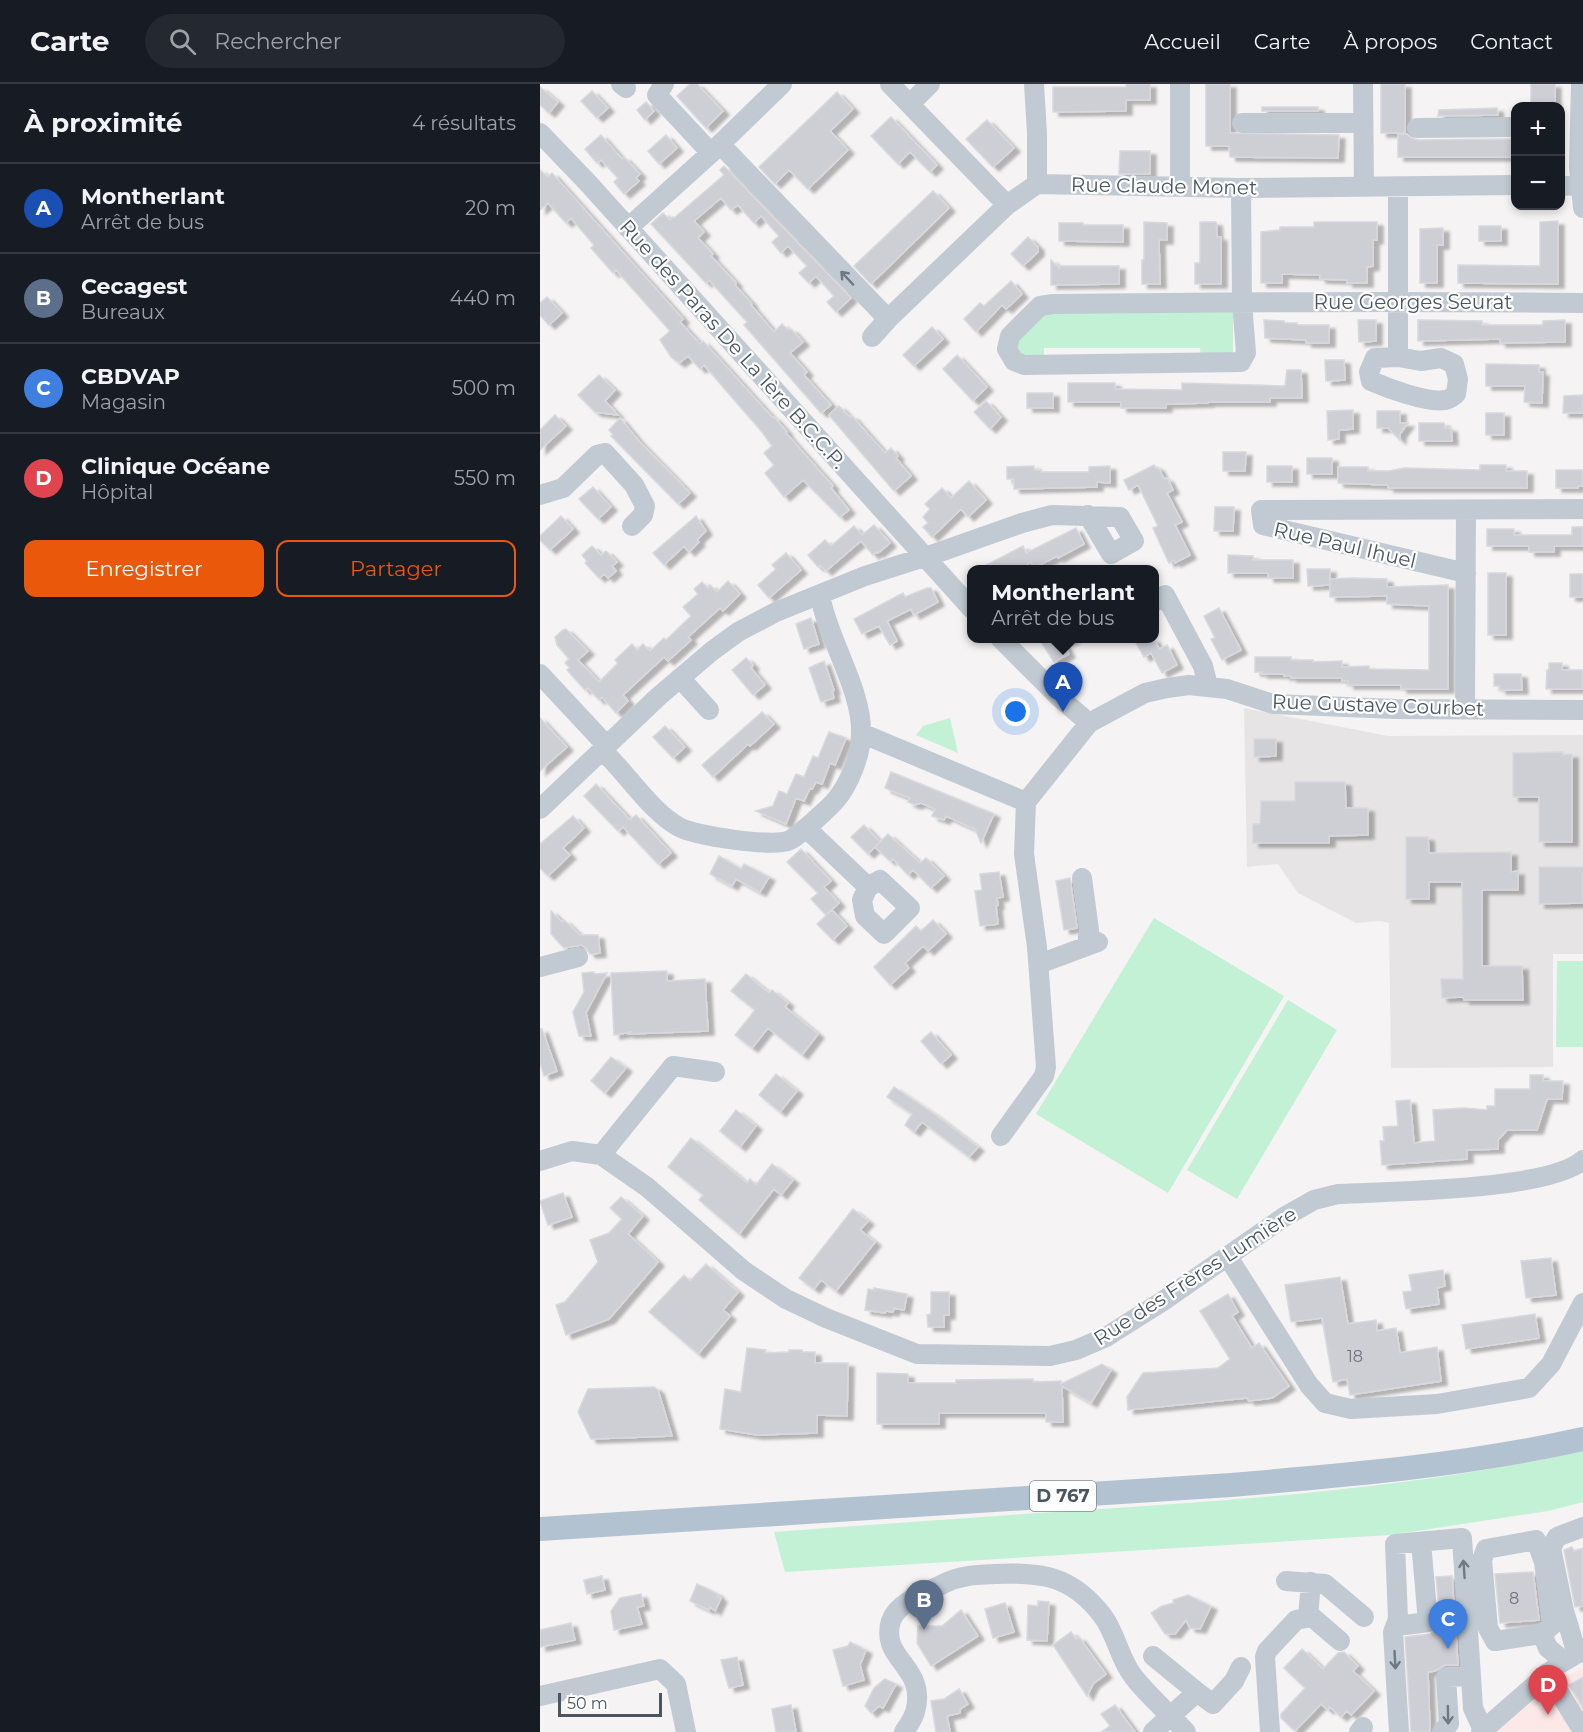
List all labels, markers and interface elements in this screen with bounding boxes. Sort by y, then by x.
search box [145,14,565,68]
text: Carte [30,24,109,58]
icon: search [166,25,199,58]
text: Rechercher [214,28,342,55]
text: Accueil [1144,29,1221,54]
text: Carte [1254,29,1310,54]
text: À propos [1343,29,1437,54]
text: Contact [1470,29,1553,54]
map controls [1511,102,1565,210]
button: + [1511,102,1565,156]
text: À proximité [24,107,183,139]
text: 4 résultats [412,111,516,135]
button: − [1511,156,1565,210]
street label: Rue Claude Monet [1071,172,1257,200]
text: Montherlant [81,183,225,210]
text: A [36,196,51,220]
text: 20 m [465,196,516,220]
text: Arrêt de bus [81,210,204,234]
street label: Rue des Paras De La 1ère B.C.C.P. [615,215,851,473]
one-way arrow [839,270,854,285]
text: Cecagest [81,273,188,300]
text: B [36,286,51,310]
text: 440 m [450,286,516,310]
street label: Rue Georges Seurat [1314,290,1512,314]
text: Bureaux [81,300,165,324]
text: CBDVAP [81,363,180,390]
text: C [36,376,51,400]
text: 500 m [452,376,516,400]
text: Magasin [81,390,166,414]
text: Clinique Océane [81,453,270,480]
text: D [35,466,52,490]
text: 550 m [454,466,516,490]
text: Hôpital [81,480,153,504]
street label: Rue Paul Ihuel [1271,517,1419,573]
button: Enregistrer [24,540,264,597]
button: Partager [276,540,516,597]
popup [967,565,1159,643]
text: Montherlant [991,579,1135,606]
text: Arrêt de bus [991,606,1114,630]
pin: A [1044,662,1082,712]
street label: Rue Gustave Courbet [1271,689,1485,721]
your location [1001,697,1030,726]
street label: Rue des Frères Lumière [1089,1202,1301,1350]
house number: 18 [1347,1347,1363,1366]
road number: D 767 [1030,1481,1096,1511]
one-way arrow [1458,1560,1469,1580]
pin: B [904,1580,944,1630]
house number: 8 [1509,1589,1519,1608]
pin: C [1428,1600,1468,1649]
one-way arrow [1390,1650,1401,1670]
pin: D [1528,1666,1568,1715]
scale bar [558,1690,662,1718]
text: 50 m [567,1694,608,1713]
one-way arrow [1442,1704,1454,1724]

